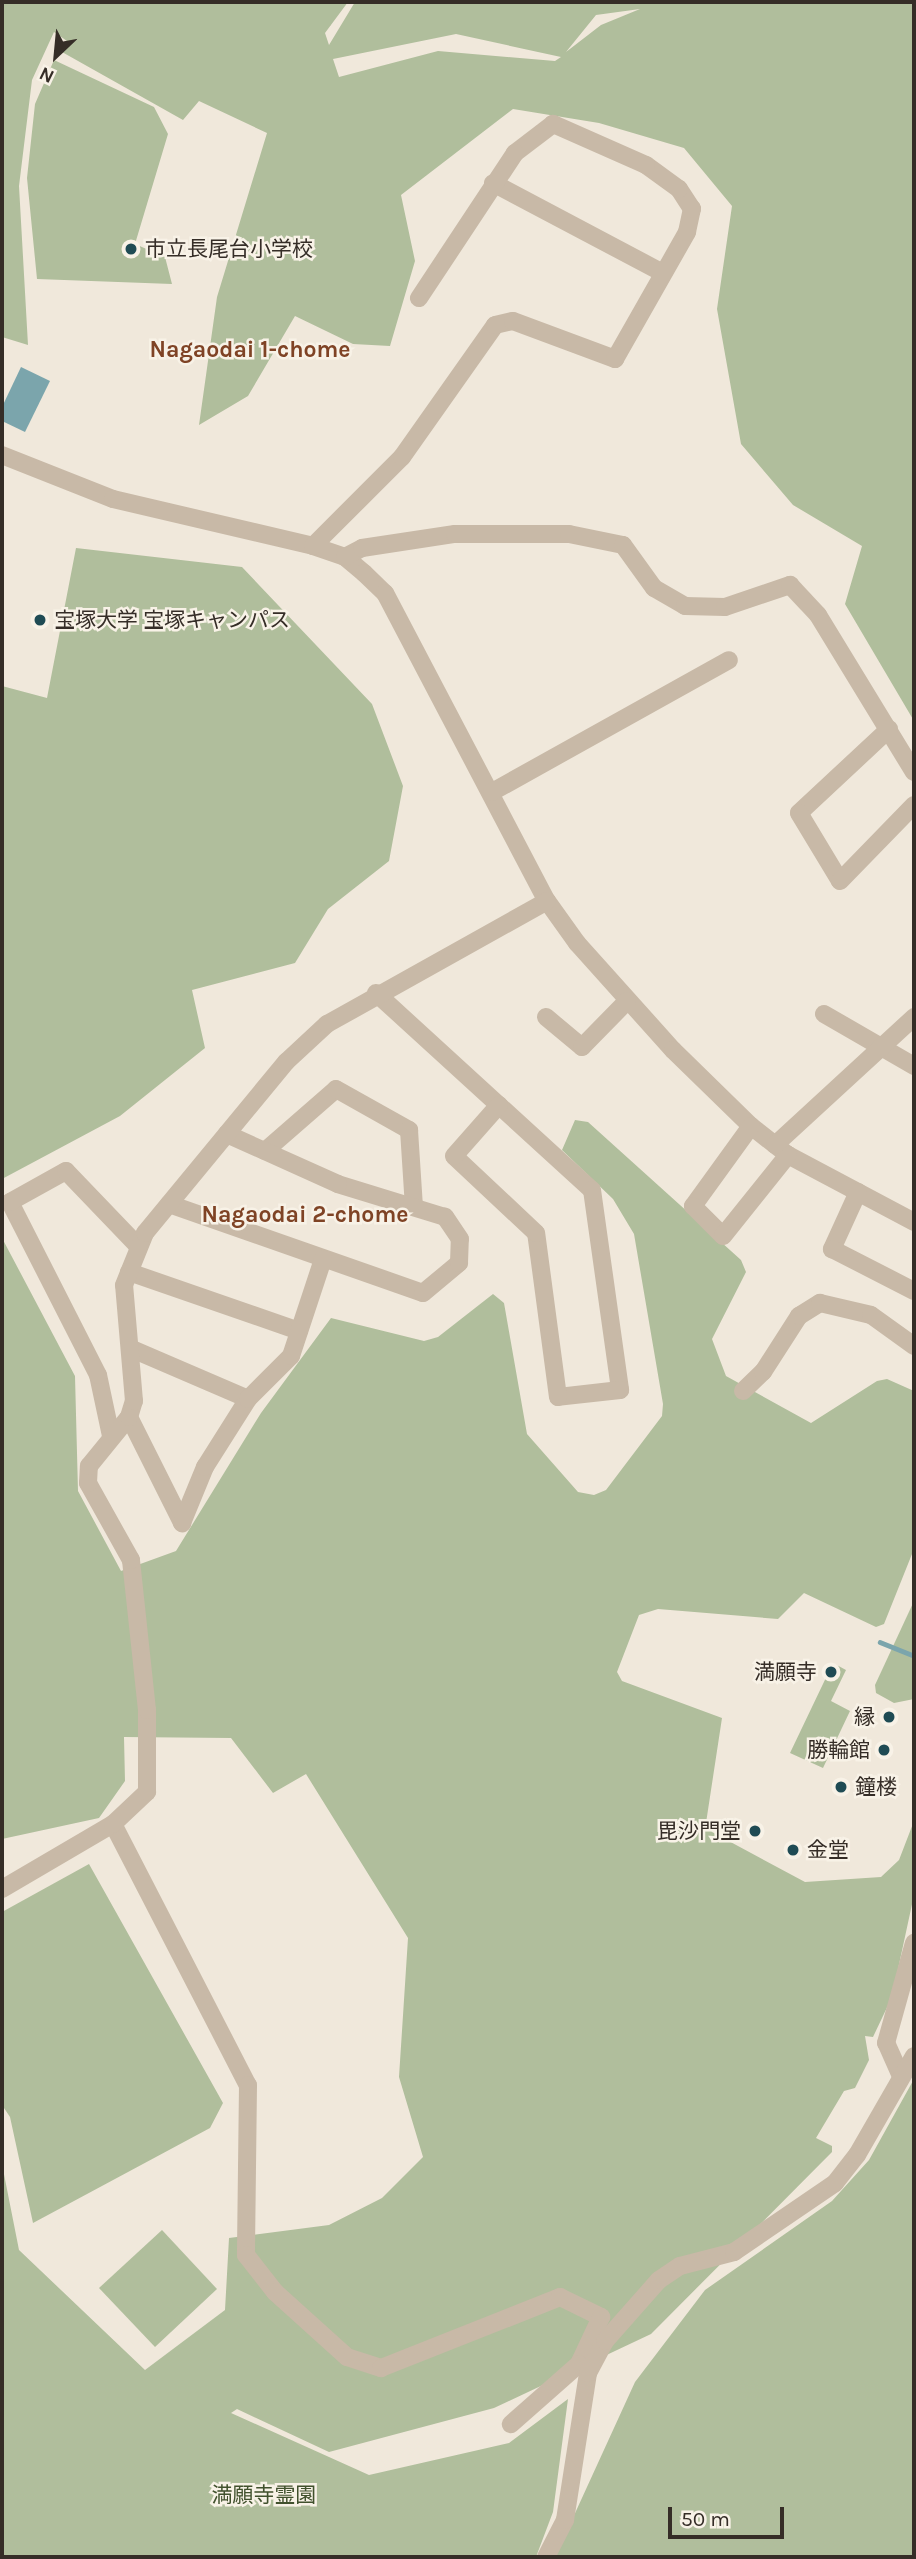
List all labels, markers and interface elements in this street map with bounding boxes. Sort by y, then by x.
north arrow [21,21,91,91]
text: N [36,62,58,88]
place label: 市立長尾台小学校 [145,236,313,262]
marker: 市立長尾台小学校 [123,241,139,257]
district label: Nagaodai 1-chome [149,336,351,364]
place label: 宝塚大学 宝塚キャンパス [54,607,290,633]
marker: 宝塚大学 宝塚キャンパス [32,612,48,628]
district label: Nagaodai 2-chome [202,1201,408,1229]
place label: 満願寺 [754,1659,817,1685]
marker: 満願寺 [823,1664,839,1680]
place label: 縁 [854,1704,875,1730]
marker: 縁 [881,1709,897,1725]
place label: 勝輪館 [807,1737,870,1763]
marker: 勝輪館 [876,1742,892,1758]
place label: 鐘楼 [855,1774,897,1800]
marker: 鐘楼 [833,1779,849,1795]
place label: 毘沙門堂 [657,1818,741,1844]
marker: 毘沙門堂 [747,1823,763,1839]
place label: 金堂 [807,1837,849,1863]
marker: 金堂 [785,1842,801,1858]
park label: 満願寺霊園 [212,2482,316,2508]
scale bar [671,2492,786,2536]
text: 50 m [681,2507,730,2531]

